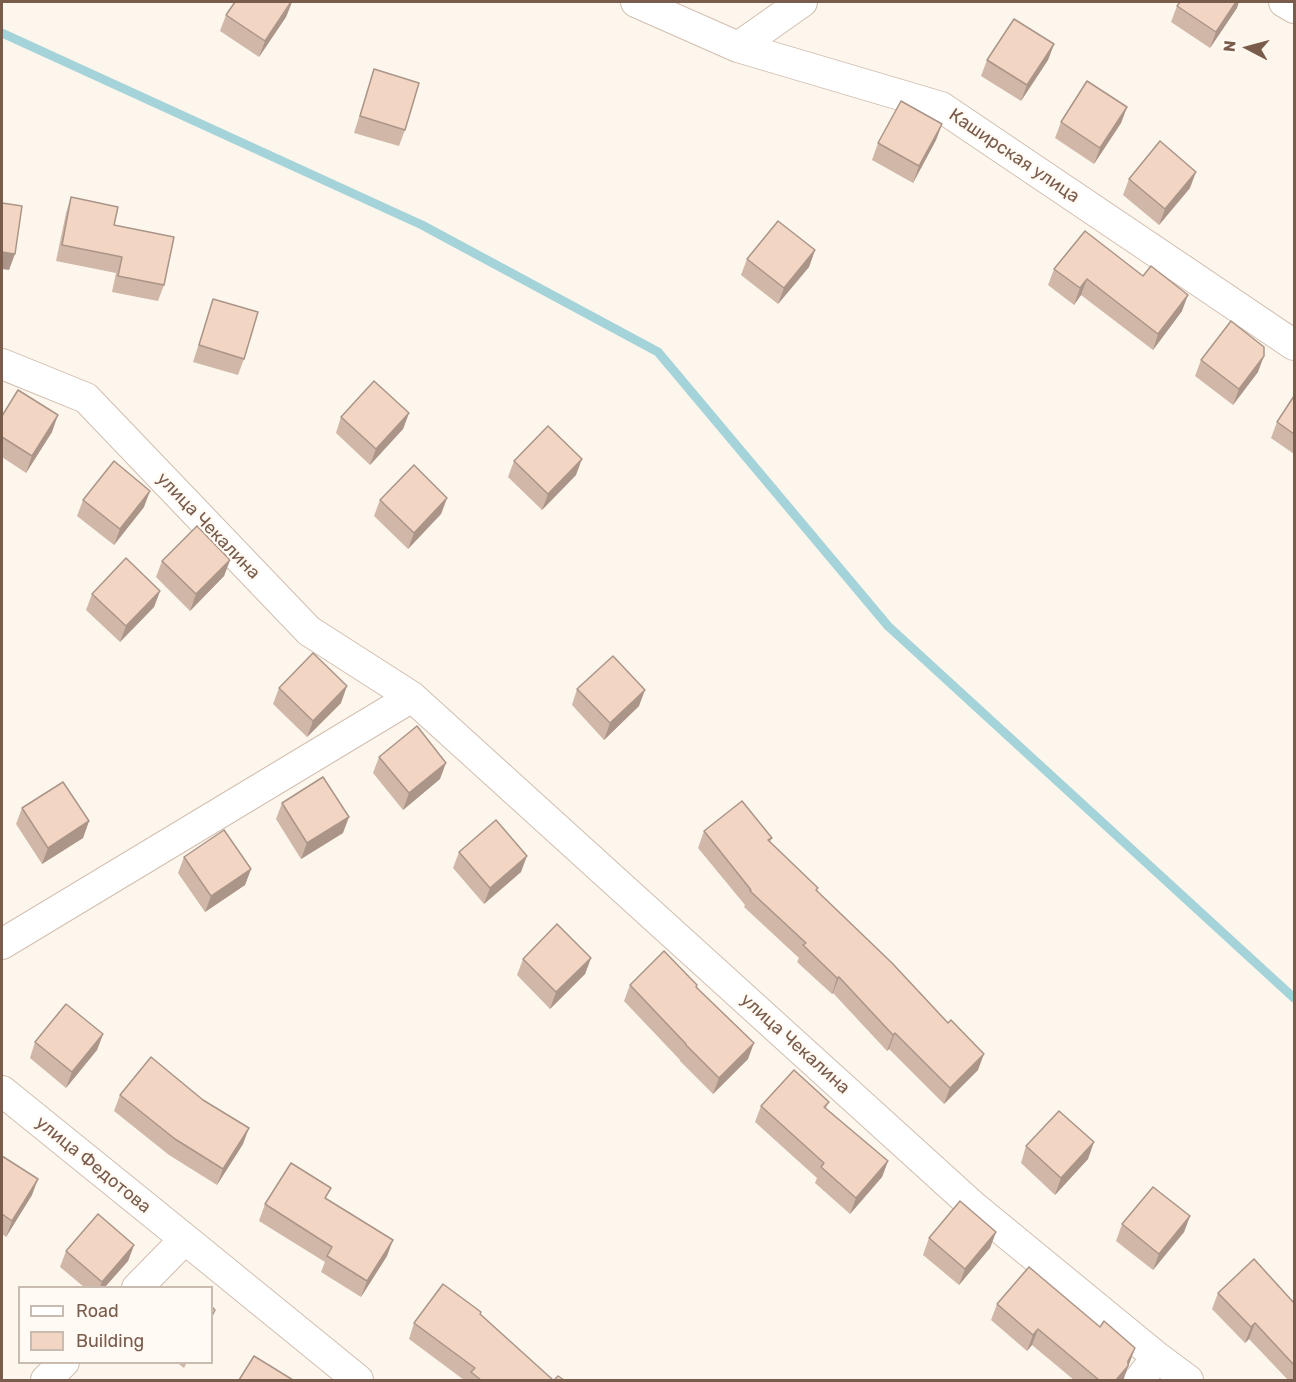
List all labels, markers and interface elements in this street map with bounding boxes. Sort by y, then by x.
north arrow [1218,18,1278,78]
text: N [1220,39,1240,53]
street label: Каширская улица [945,104,1083,208]
street label: улица Чекалина [152,468,264,584]
street label: улица Чекалина [736,989,854,1099]
street label: улица Федотова [31,1112,155,1218]
legend [18,1286,213,1364]
text: Road [76,1300,119,1322]
text: Building [76,1330,144,1352]

